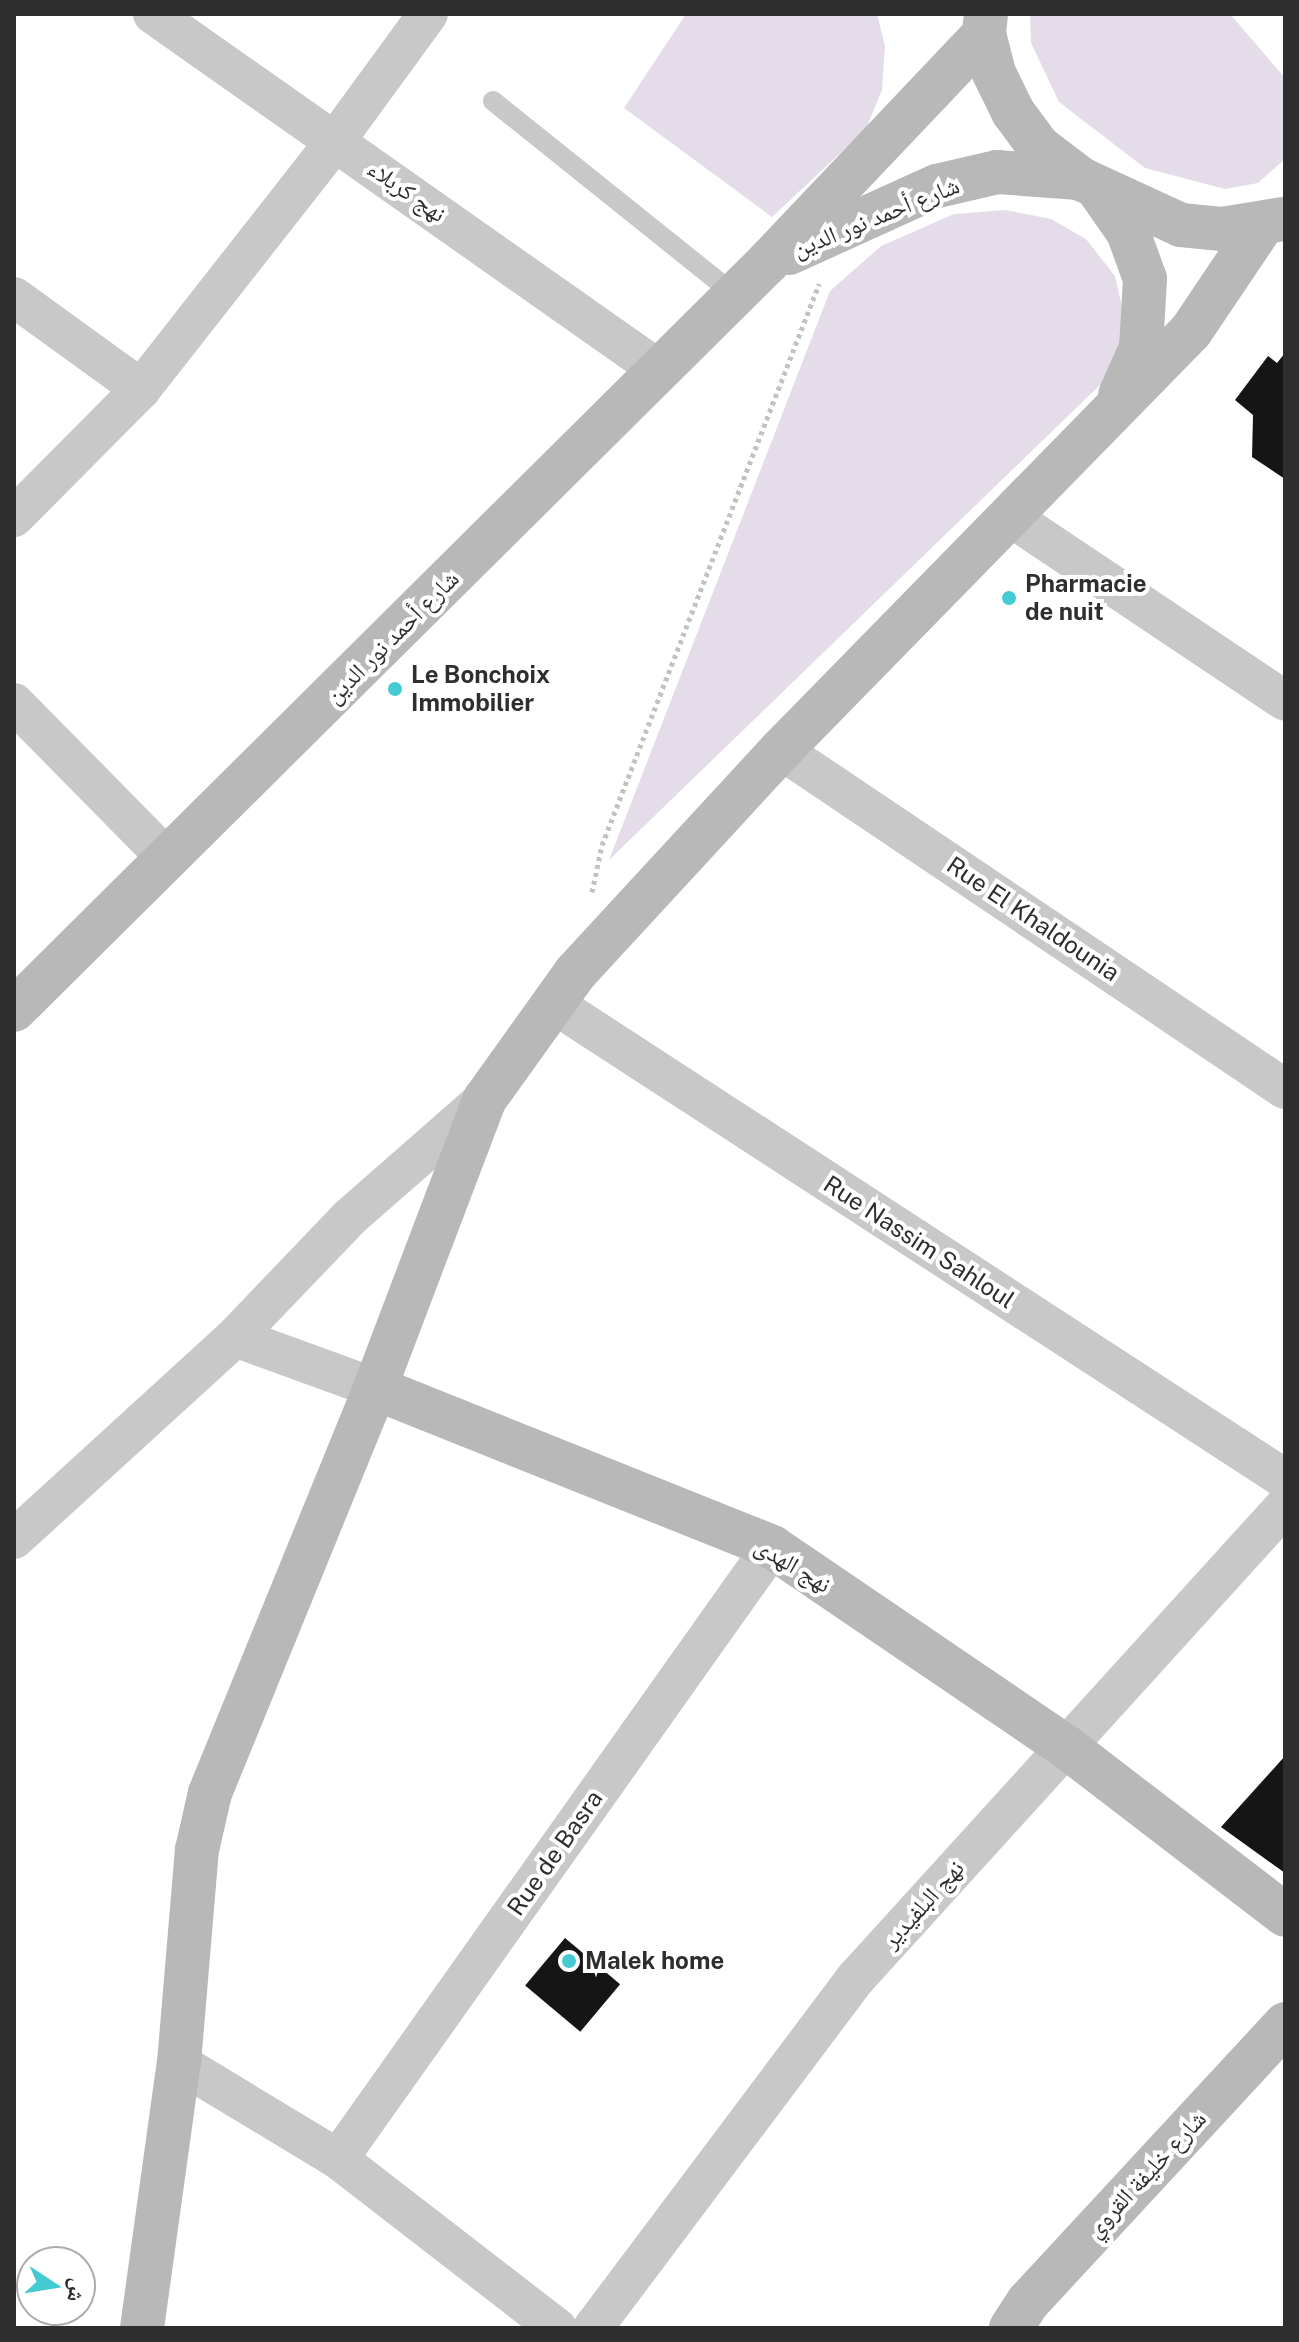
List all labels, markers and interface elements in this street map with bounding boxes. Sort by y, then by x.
street label: نهج كربلاء [362,154,452,228]
street label: شارع أحمد نور الدين [789,171,963,263]
street label: شارع أحمد نور الدين [319,564,465,710]
place label: Pharmacie de nuit [1025,570,1147,626]
marker: Pharmacie de nuit [1000,589,1018,607]
place label: Le Bonchoix Immobilier [411,661,550,717]
marker: Le Bonchoix Immobilier [386,680,404,698]
street label: Rue El Khaldounia [941,851,1125,987]
street label: Rue Nassim Sahloul [818,1169,1020,1315]
street label: نهج الهدى [750,1531,836,1599]
street label: Rue de Basra [501,1785,609,1921]
street label: نهج البلفيدير [876,1854,970,1954]
place label: Malek home [585,1947,724,1975]
marker: Malek home [560,1952,578,1970]
street label: شارع خليفة القروي [1080,2105,1212,2243]
north arrow [16,2246,96,2326]
text: ش [62,2276,93,2305]

